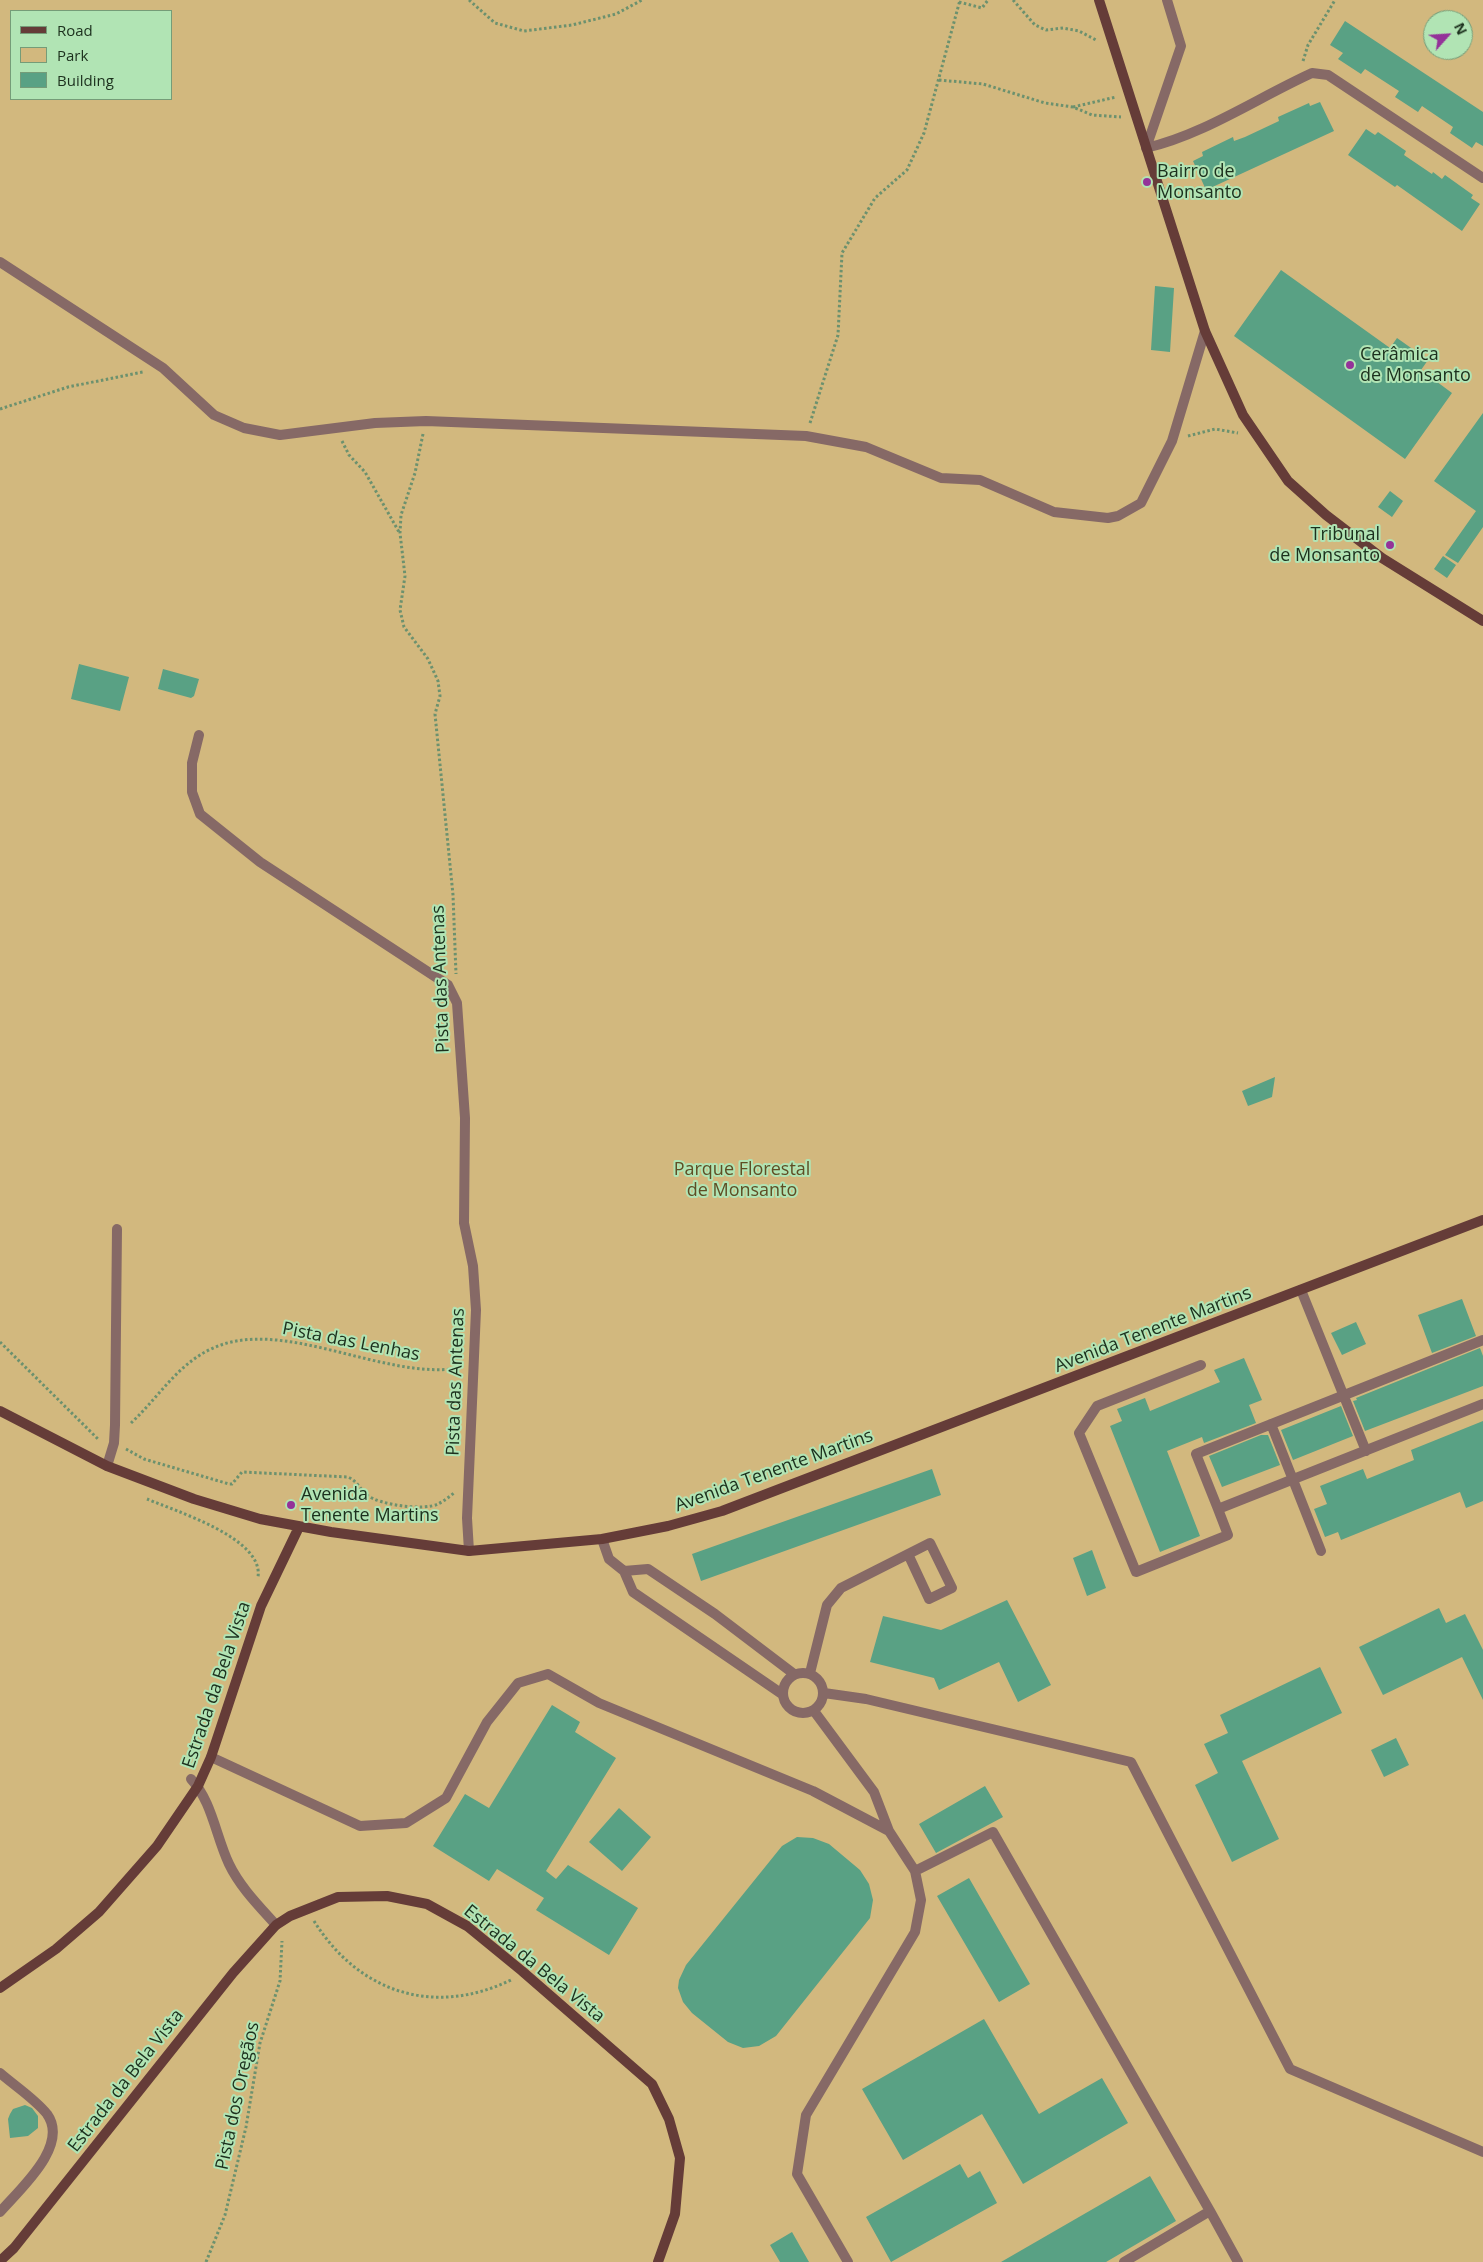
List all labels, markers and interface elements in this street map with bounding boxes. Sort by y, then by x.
legend [10,10,172,100]
north arrow [1423,10,1473,60]
text: N [1450,19,1472,38]
text: Road [57,20,93,40]
text: Park [57,45,88,65]
text: Building [57,70,114,90]
place label: Bairro de Monsanto [1157,161,1242,203]
marker: Bairro de Monsanto [1141,176,1153,188]
place label: Cerâmica de Monsanto [1360,344,1471,386]
marker: Cerâmica de Monsanto [1344,359,1356,371]
place label: Tribunal de Monsanto [1269,524,1380,566]
marker: Tribunal de Monsanto [1384,539,1396,551]
street label: Pista das Antenas [428,905,454,1053]
park label: Parque Florestal de Monsanto [674,1159,810,1202]
street label: Avenida Tenente Martins [1051,1282,1255,1378]
street label: Pista das Antenas [443,1308,469,1456]
street label: Pista das Lenhas [280,1318,422,1366]
street label: Avenida Tenente Martins [672,1425,876,1517]
place label: Avenida Tenente Martins [301,1484,439,1526]
marker: Avenida Tenente Martins [285,1499,297,1511]
street label: Estrada da Bela Vista [178,1599,256,1771]
street label: Estrada da Bela Vista [459,1901,609,2027]
street label: Estrada da Bela Vista [64,2005,188,2157]
street label: Pista dos Oregãos [212,2020,264,2172]

